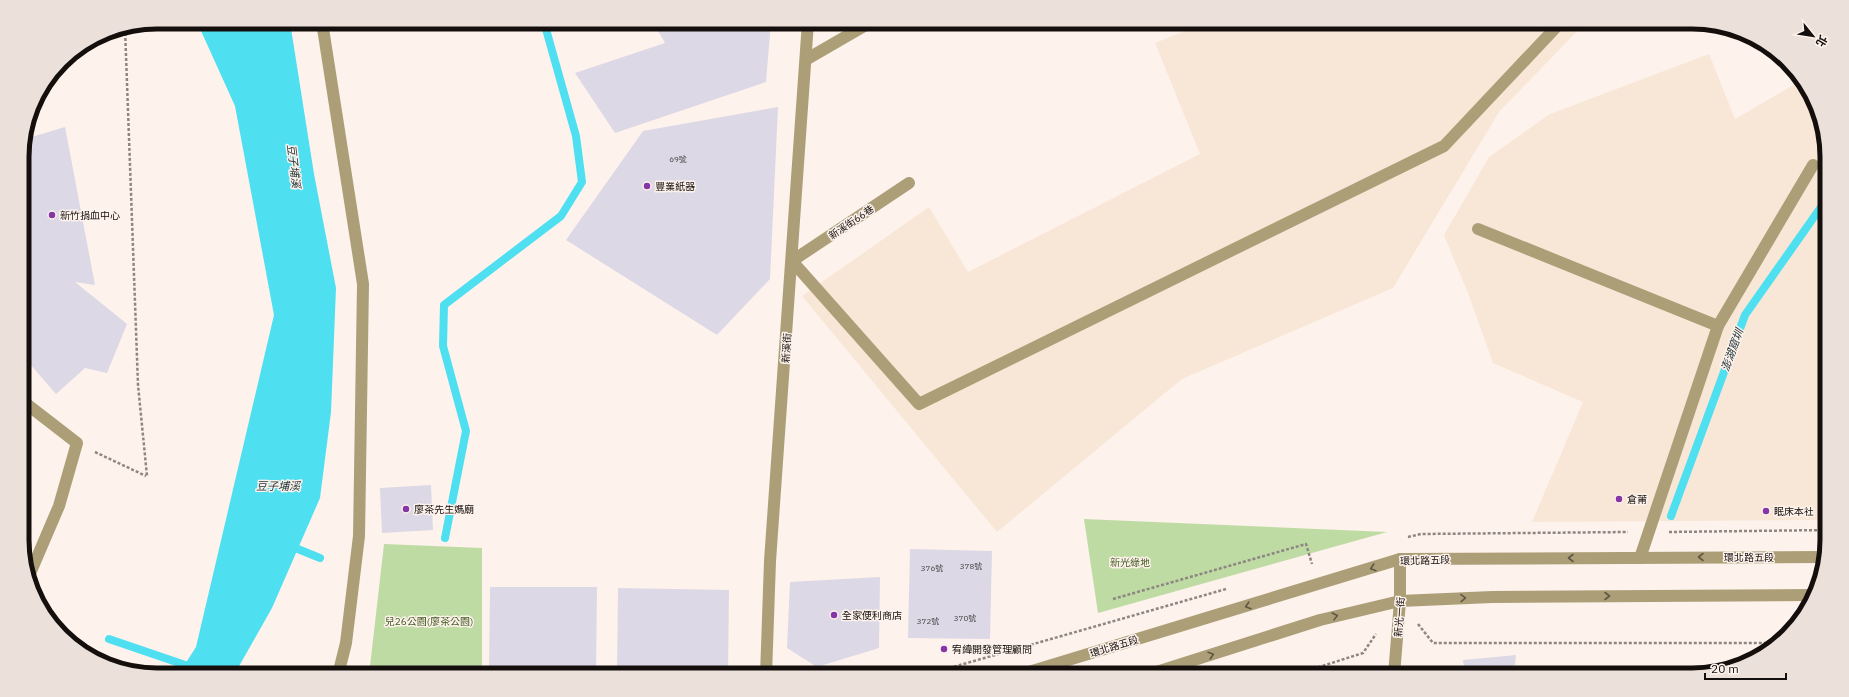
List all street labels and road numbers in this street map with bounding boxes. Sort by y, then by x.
street label: 新溪街66巷 [826,202,876,242]
street label: 新溪街 [779,333,794,363]
street label: 環北路五段 [1724,551,1774,564]
street label: 環北路五段 [1400,553,1450,568]
street label: 新光一街 [1392,597,1407,637]
street label: 環北路五段 [1088,633,1140,660]

